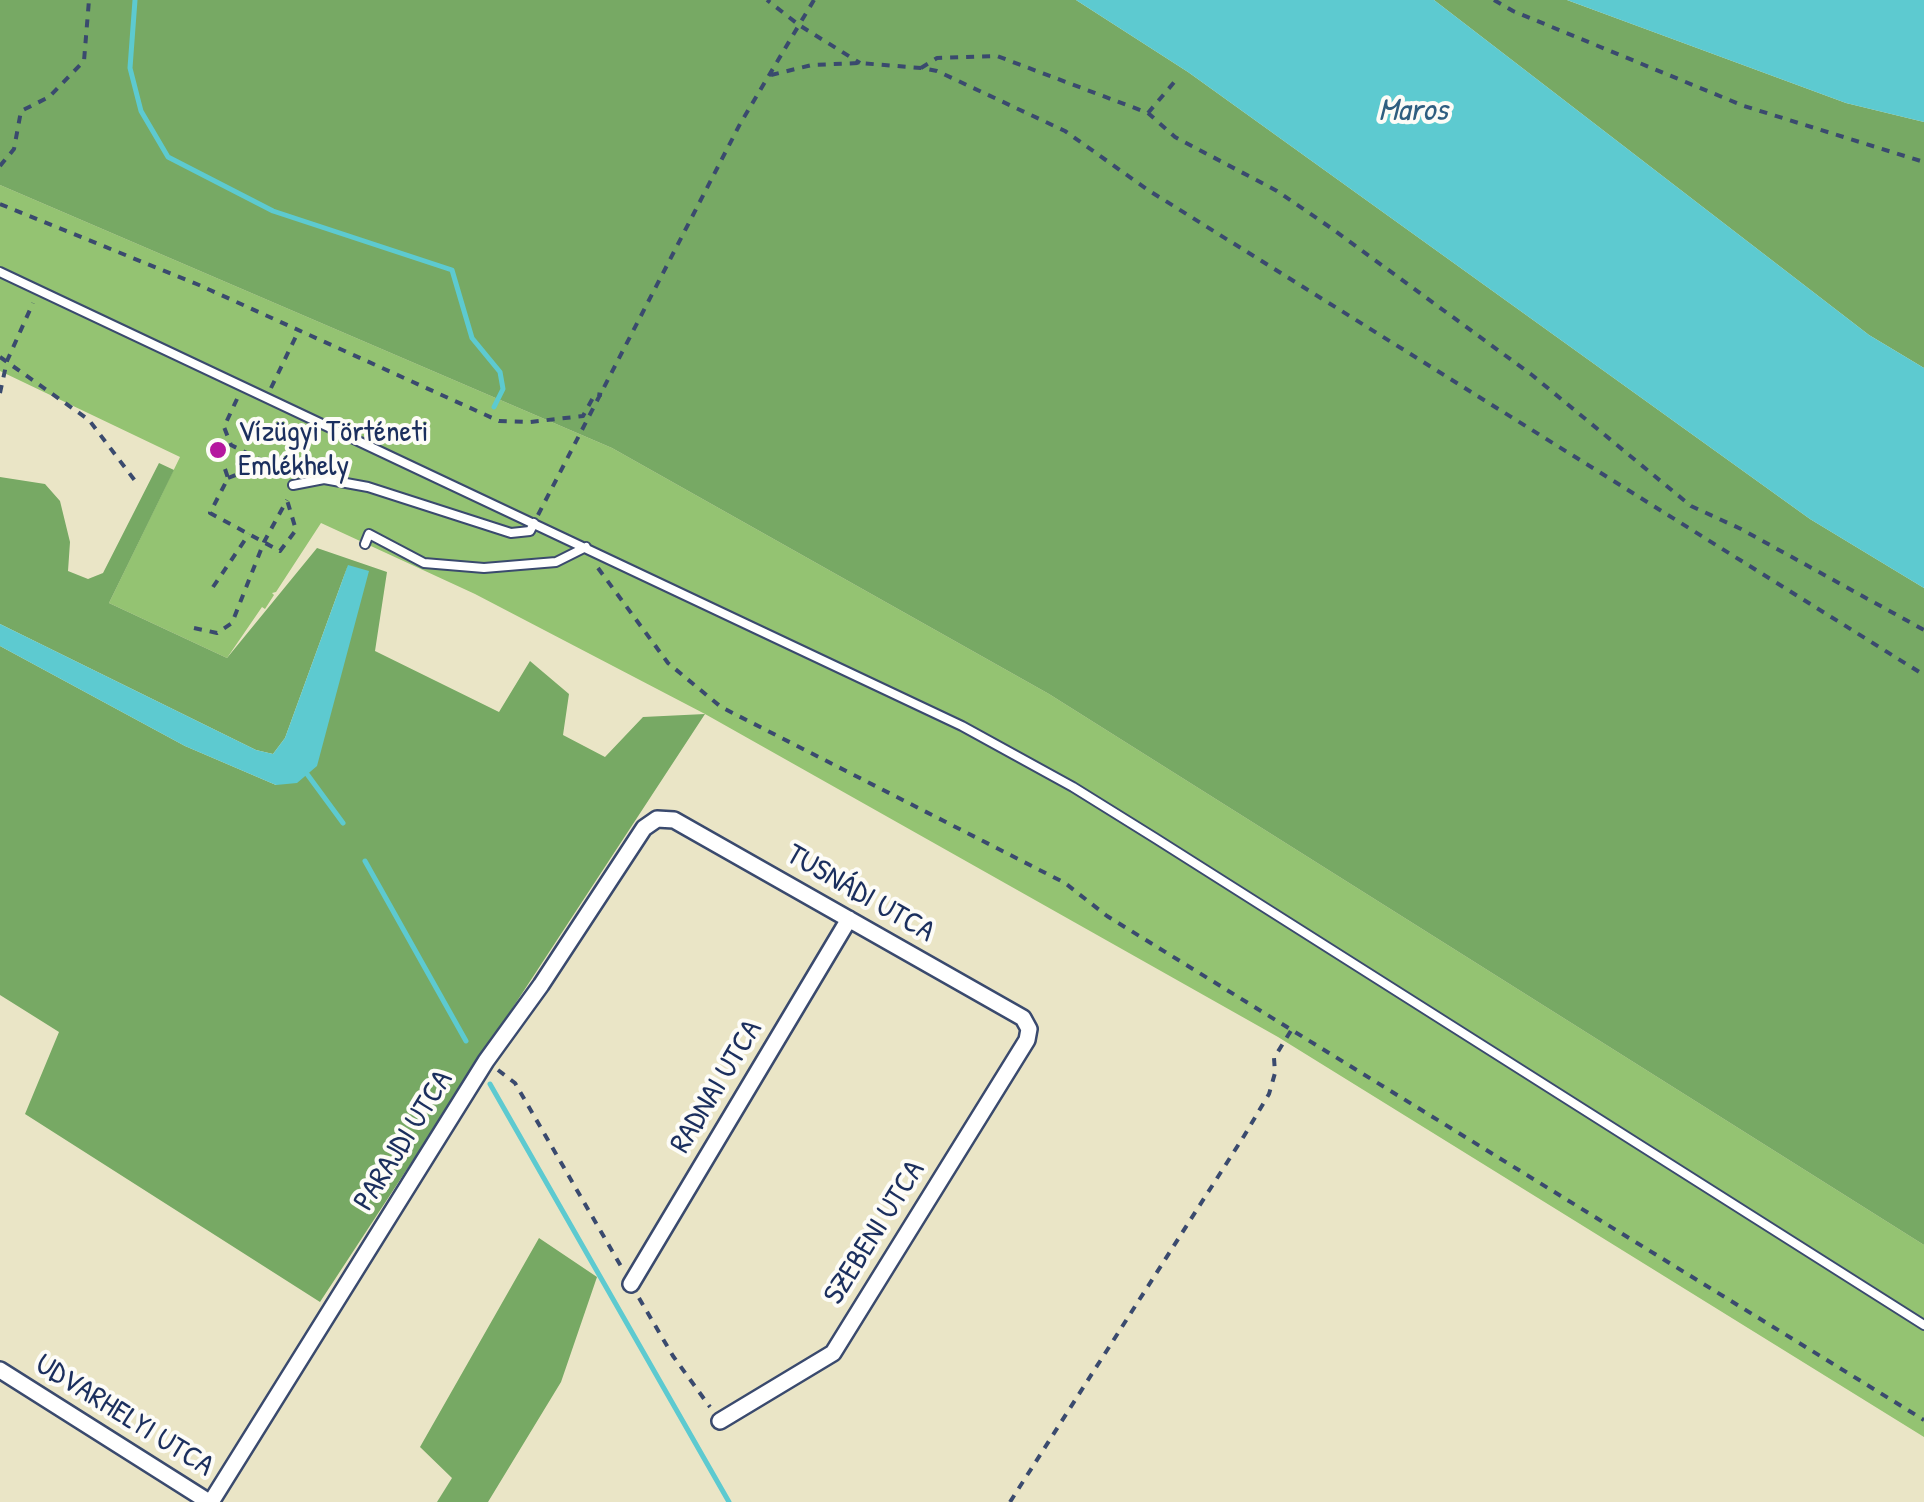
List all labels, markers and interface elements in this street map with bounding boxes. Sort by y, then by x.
water label: Maros [1378,92,1448,130]
place label: Vízügyi Történeti Emlékhely [238,415,429,486]
marker: Vízügyi Történeti Emlékhely [207,439,229,461]
street label: TUSNÁDI UTCA [780,837,940,951]
street label: RADNAI UTCA [663,1014,771,1160]
street label: PARAJDI UTCA [347,1064,461,1218]
street label: SZEBENI UTCA [817,1155,933,1311]
street label: UDVARHELYI UTCA [28,1347,220,1485]

